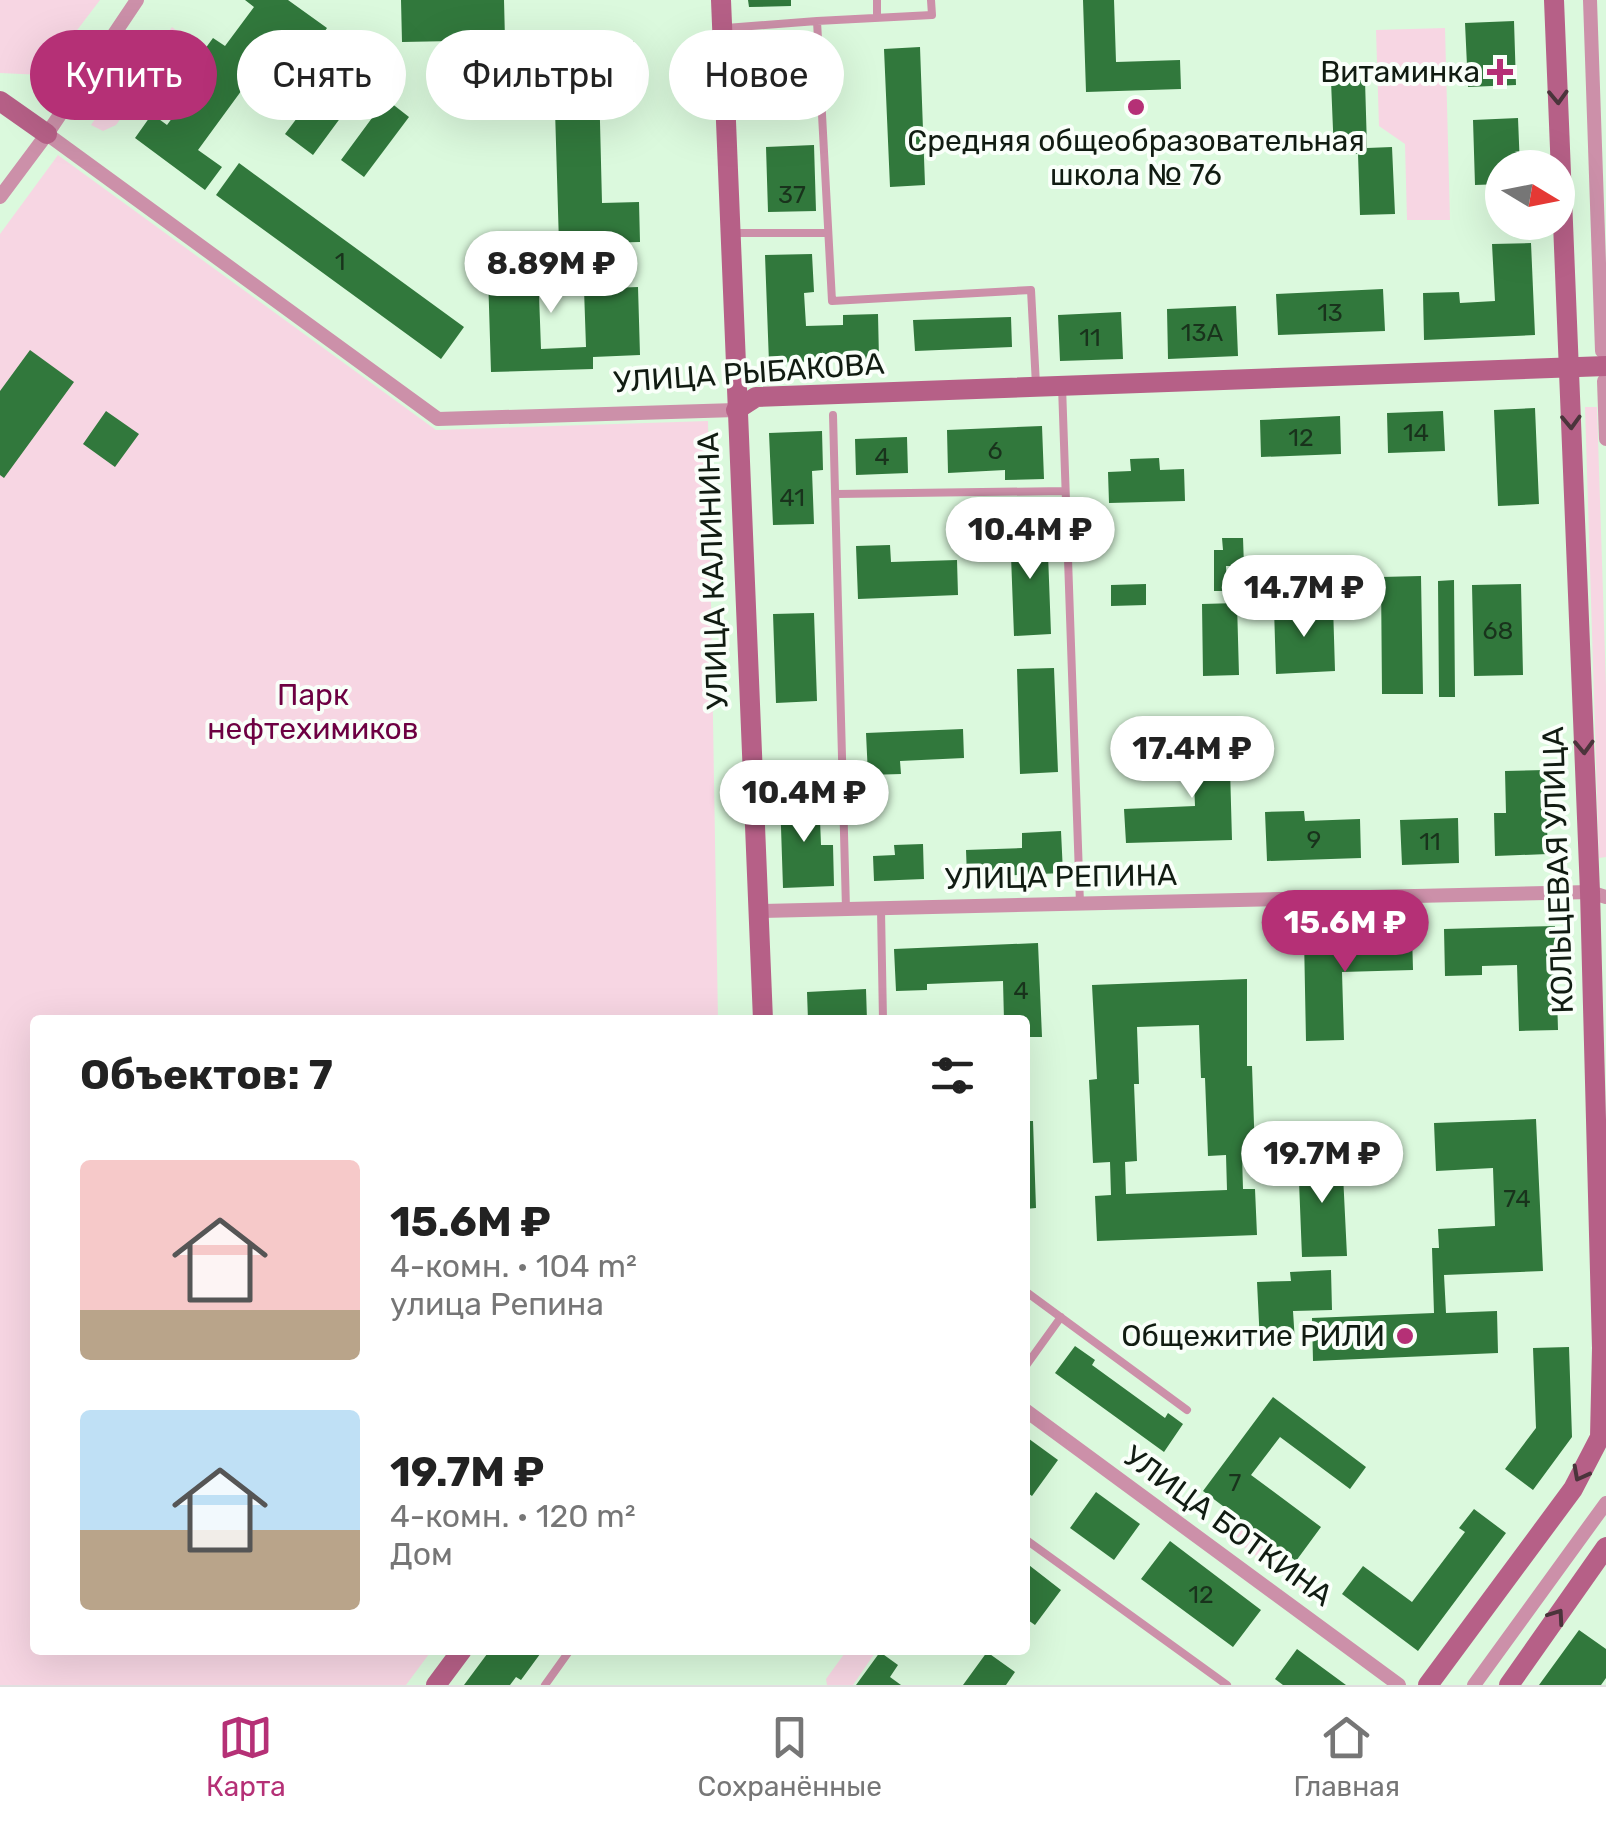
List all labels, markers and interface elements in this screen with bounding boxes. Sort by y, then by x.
chip: Купить [30,30,217,120]
chip: Снять [237,30,406,120]
chip: Фильтры [426,30,649,120]
chip: Новое [669,30,844,120]
place label: Витаминка [1320,54,1480,90]
marker: Витаминка [1489,61,1511,83]
one-way arrow [1547,90,1568,106]
marker: Средняя общеобразовательная школа № 76 [1125,96,1147,118]
place label: Средняя общеобразовательная школа № 76 [907,123,1365,193]
north arrow [1485,150,1575,240]
map controls [1485,150,1575,240]
house number: 37 [778,180,806,209]
pin: 8.89M ₽ [459,231,643,316]
text: 8.89M ₽ [486,244,616,282]
house number: 1 [335,247,345,276]
house number: 13 [1317,298,1343,327]
house number: 13А [1181,318,1223,347]
house number: 11 [1079,323,1101,352]
street label: УЛИЦА РЫБАКОВА [612,346,886,400]
one-way arrow [1560,415,1581,431]
house number: 14 [1403,418,1429,447]
house number: 12 [1288,423,1314,452]
street label: УЛИЦА КАЛИНИНА [690,432,736,710]
house number: 6 [987,436,1003,465]
house number: 4 [874,442,890,471]
house number: 41 [779,483,805,512]
pin: 10.4M ₽ [938,497,1122,582]
text: 10.4M ₽ [968,510,1092,548]
pin: 14.7M ₽ [1212,555,1396,640]
text: 14.7M ₽ [1244,568,1364,606]
house number: 68 [1483,616,1513,645]
park label: Парк нефтехимиков [207,677,419,747]
pin: 17.4M ₽ [1100,716,1284,801]
street label: КОЛЬЦЕВАЯ УЛИЦА [1535,726,1581,1014]
text: 17.4M ₽ [1132,729,1252,767]
one-way arrow [1573,739,1594,755]
pin: 10.4M ₽ [712,760,896,845]
text: 10.4M ₽ [742,773,866,811]
house number: 9 [1307,825,1321,854]
house number: 11 [1419,827,1441,856]
street label: УЛИЦА РЕПИНА [945,857,1177,897]
pin: 15.6M ₽ [1253,890,1437,975]
text: 15.6M ₽ [1284,903,1406,941]
house number: 4 [1013,976,1029,1005]
icon: filters [925,1048,980,1103]
text: Объектов: 7 [80,1050,333,1100]
pin: 19.7M ₽ [1230,1121,1414,1206]
text: 19.7M ₽ [1263,1134,1381,1172]
house number: 74 [1503,1184,1531,1213]
text: 15.6M ₽ [390,1197,551,1247]
icon: home [160,1200,280,1320]
text: 4-комн. · 104 m² [390,1247,637,1285]
text: улица Репина [390,1285,604,1323]
place label: Общежитие РИЛИ [1121,1318,1385,1354]
marker: Общежитие РИЛИ [1394,1325,1416,1347]
street label: УЛИЦА БОТКИНА [1117,1438,1339,1614]
text: 19.7M ₽ [390,1447,544,1497]
icon: home [160,1450,280,1570]
one-way arrow [1573,1464,1593,1482]
house number: 7 [1229,1468,1242,1497]
text: 4-комн. · 120 m² [390,1497,636,1535]
text: Дом [390,1535,453,1573]
house number: 12 [1188,1580,1214,1609]
one-way arrow [1545,1609,1564,1628]
tab: Карта [206,1710,286,1803]
tab: Сохранённые [698,1710,882,1803]
tab: Главная [1294,1710,1400,1803]

